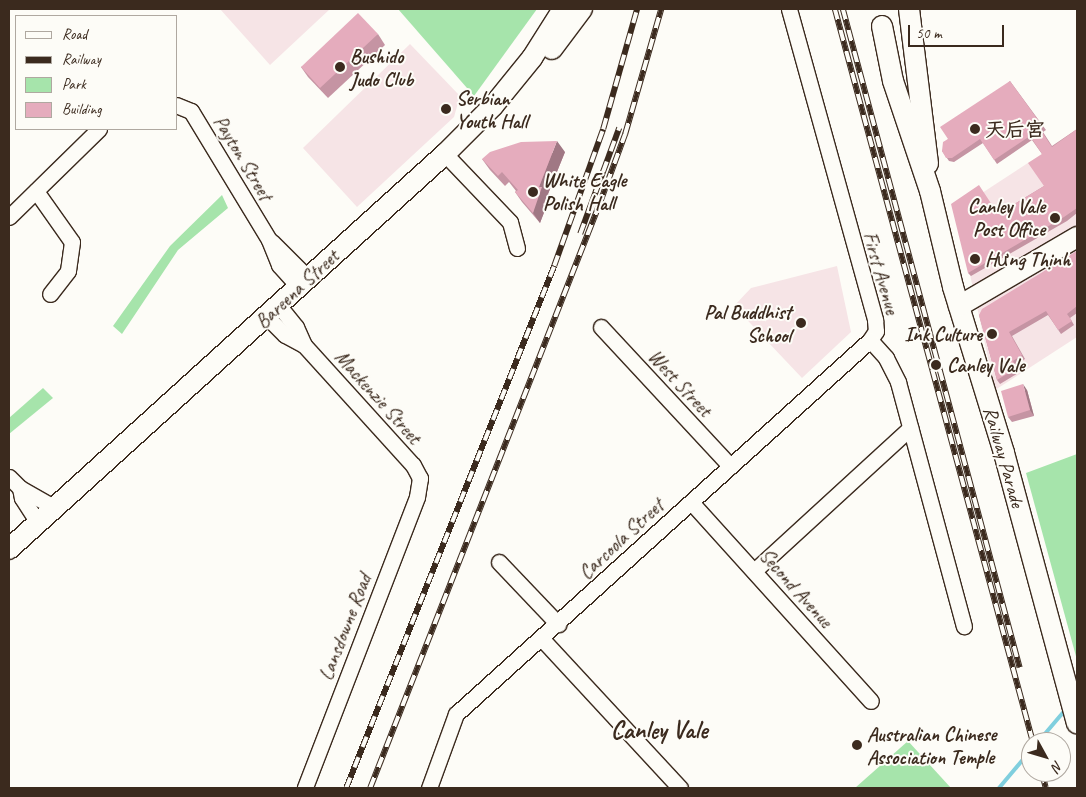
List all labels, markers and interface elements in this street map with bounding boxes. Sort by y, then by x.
legend [15,15,178,130]
scale bar [911,15,1007,47]
text: 50 m [916,24,942,43]
text: Road [62,25,87,44]
place label: Bushido Judo Club [350,44,413,91]
text: Railway [62,50,101,69]
marker: Bushido Judo Club [334,61,346,73]
text: Park [62,75,86,94]
place label: Serbian Youth Hall [456,86,528,133]
text: Building [62,100,101,119]
marker: Serbian Youth Hall [440,103,452,115]
street label: Payton Street [208,111,278,205]
place label: 天后宫 [985,117,1045,141]
marker: 天后宫 [969,123,981,135]
place label: White Eagle Polish Hall [543,168,627,215]
marker: White Eagle Polish Hall [527,186,539,198]
place label: Canley Vale Post Office [968,195,1045,242]
marker: Canley Vale Post Office [1049,212,1061,224]
street label: First Avenue [858,229,904,317]
street label: Bareena Street [250,244,344,334]
place label: Hưng Thịnh [985,247,1071,271]
marker: Hưng Thịnh [969,253,981,265]
place label: Pal Buddhist School [704,300,791,347]
marker: Pal Buddhist School [795,317,807,329]
place label: Ink Culture [904,322,982,346]
marker: Ink Culture [986,328,998,340]
street label: West Street [643,344,717,422]
street label: Mackenzie Street [330,345,426,449]
place label: Canley Vale [947,353,1024,377]
marker: Canley Vale [929,358,943,372]
street label: Railway Parade [978,404,1030,510]
street label: Carcoola Street [574,494,668,584]
street label: Second Avenue [754,544,838,632]
street label: Lansdowne Road [314,570,376,684]
district label: Canley Vale [611,715,707,745]
place label: Australian Chinese Association Temple [867,722,996,769]
north arrow [1021,732,1071,782]
marker: Australian Chinese Association Temple [851,739,863,751]
text: N [1048,757,1067,775]

